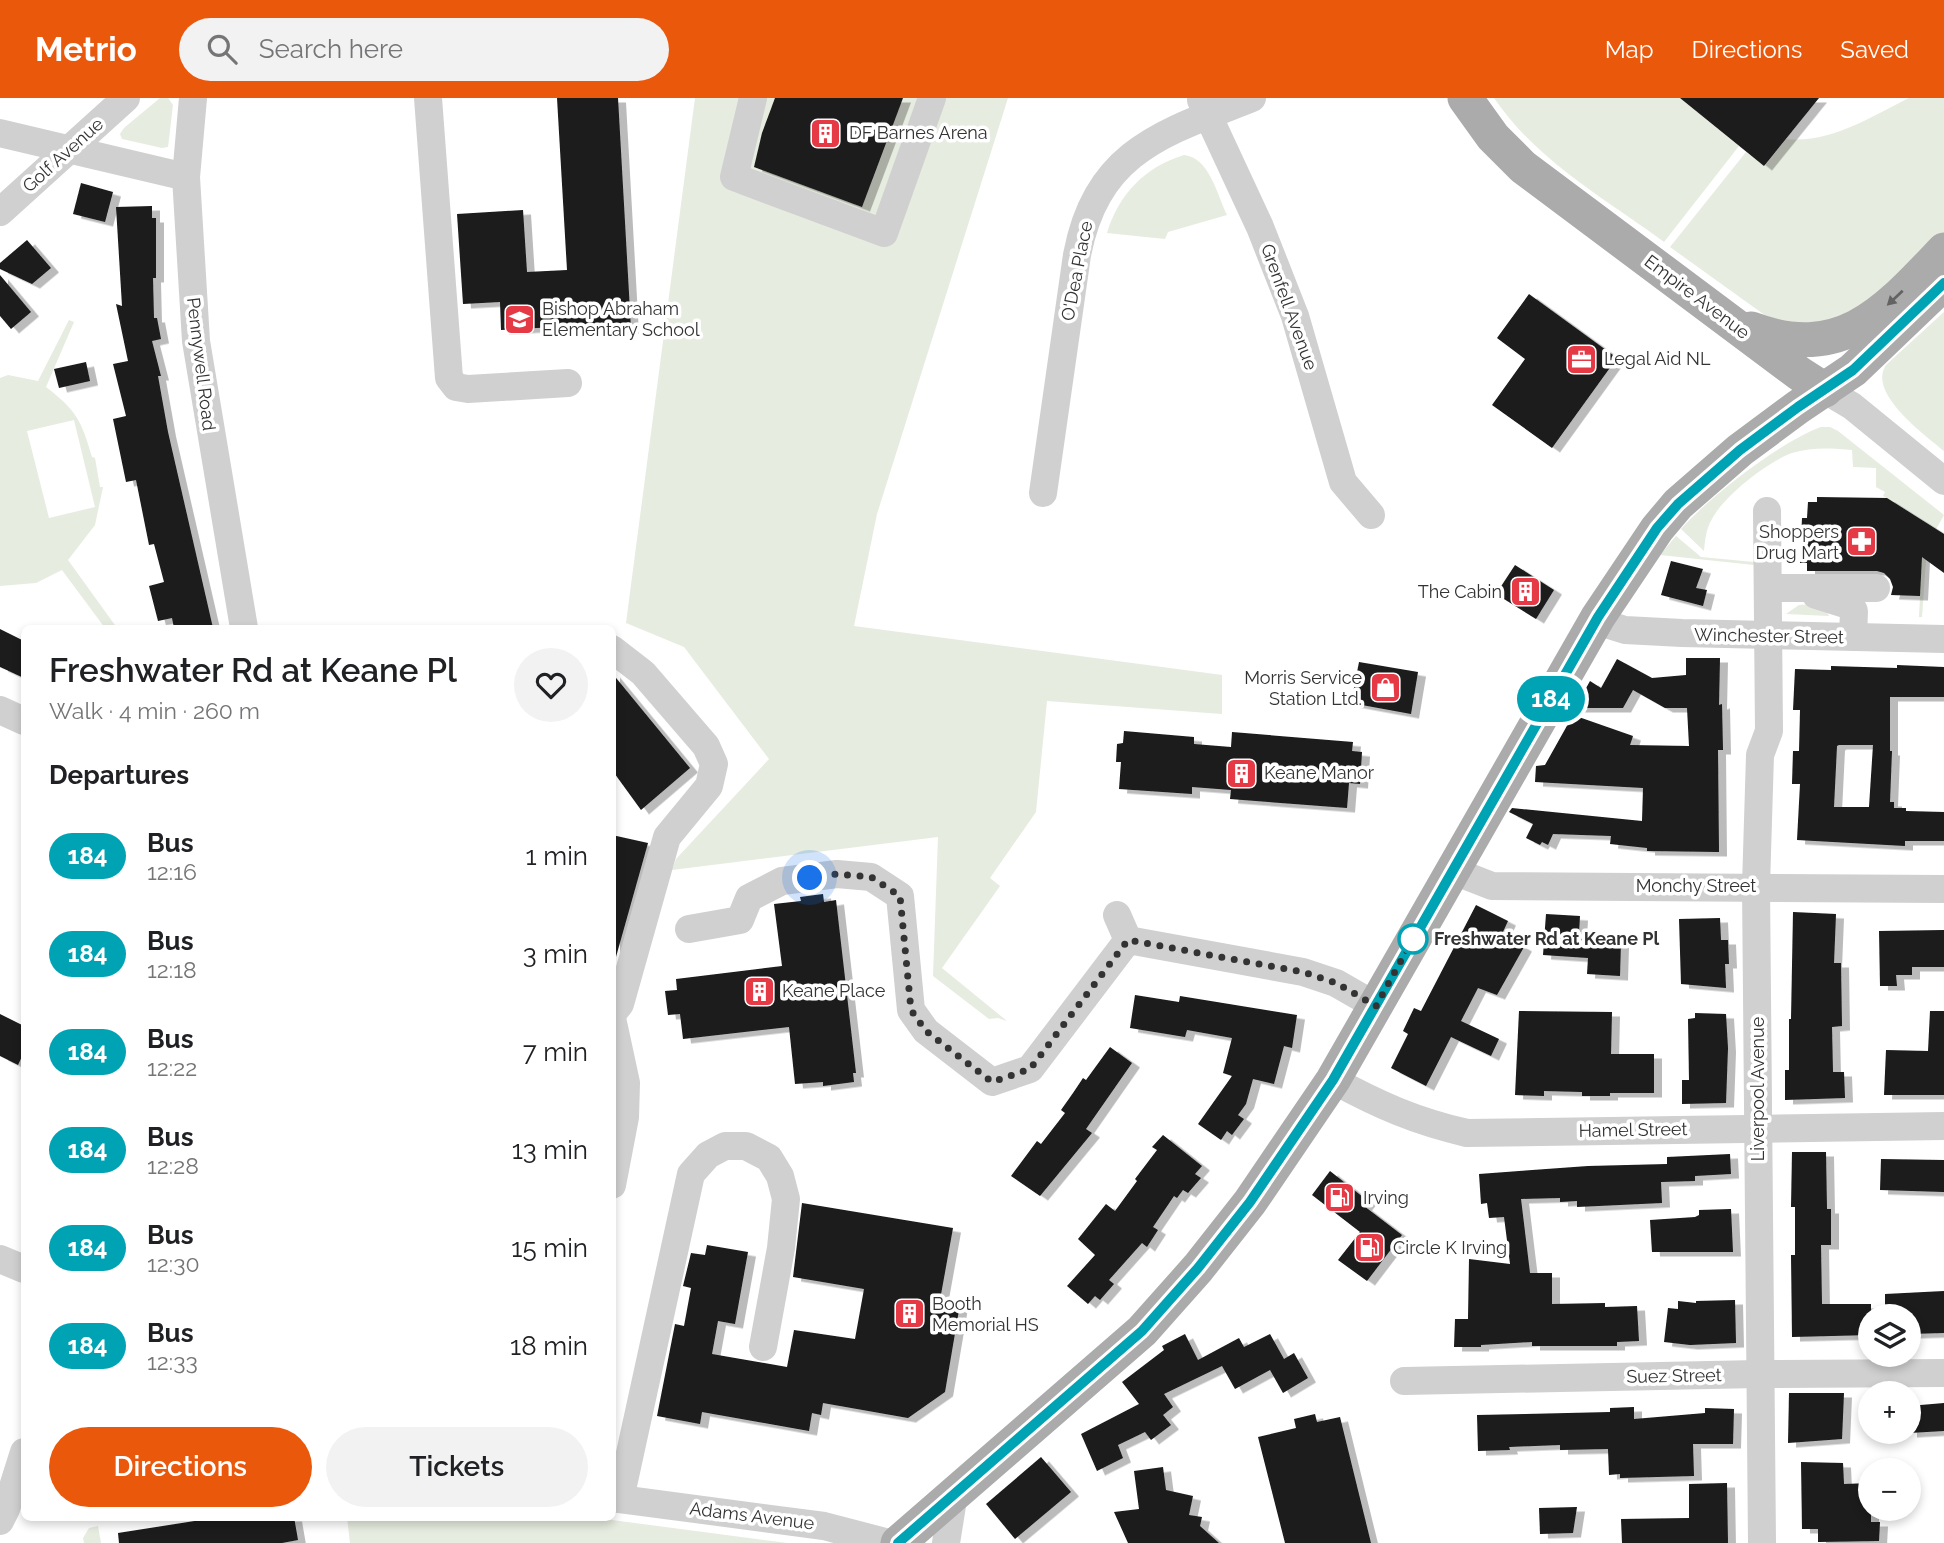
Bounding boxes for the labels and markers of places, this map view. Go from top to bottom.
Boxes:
building icon: DF Barnes Arena [809,116,843,150]
place label: DF Barnes Arena [849,122,988,143]
place label: Bishop Abraham Elementary School [542,298,700,340]
school or university icon: Bishop Abraham Elementary School [502,302,536,336]
office icon: Legal Aid NL [1564,342,1598,376]
place label: Legal Aid NL [1604,348,1711,369]
place label: Shoppers Drug Mart [1756,521,1839,563]
pharmacy icon: Shoppers Drug Mart [1845,525,1879,559]
building icon: The Cabin [1508,575,1542,609]
place label: The Cabin [1418,581,1502,602]
place label: Morris Service Station Ltd. [1244,667,1362,709]
shop icon: Morris Service Station Ltd. [1368,671,1402,705]
building icon: Keane Manor [1224,756,1258,790]
place label: Keane Manor [1264,762,1375,783]
marker: Freshwater Rd at Keane Pl [1398,924,1428,954]
place label: Freshwater Rd at Keane Pl [1434,928,1659,949]
building icon: Keane Place [742,974,776,1008]
place label: Keane Place [782,980,886,1001]
fuel station icon: Irving [1323,1181,1357,1215]
place label: Irving [1363,1187,1409,1208]
fuel station icon: Circle K Irving [1353,1231,1387,1265]
place label: Circle K Irving [1393,1237,1507,1258]
place label: Booth Memorial HS [932,1293,1039,1335]
building icon: Booth Memorial HS [892,1297,926,1331]

